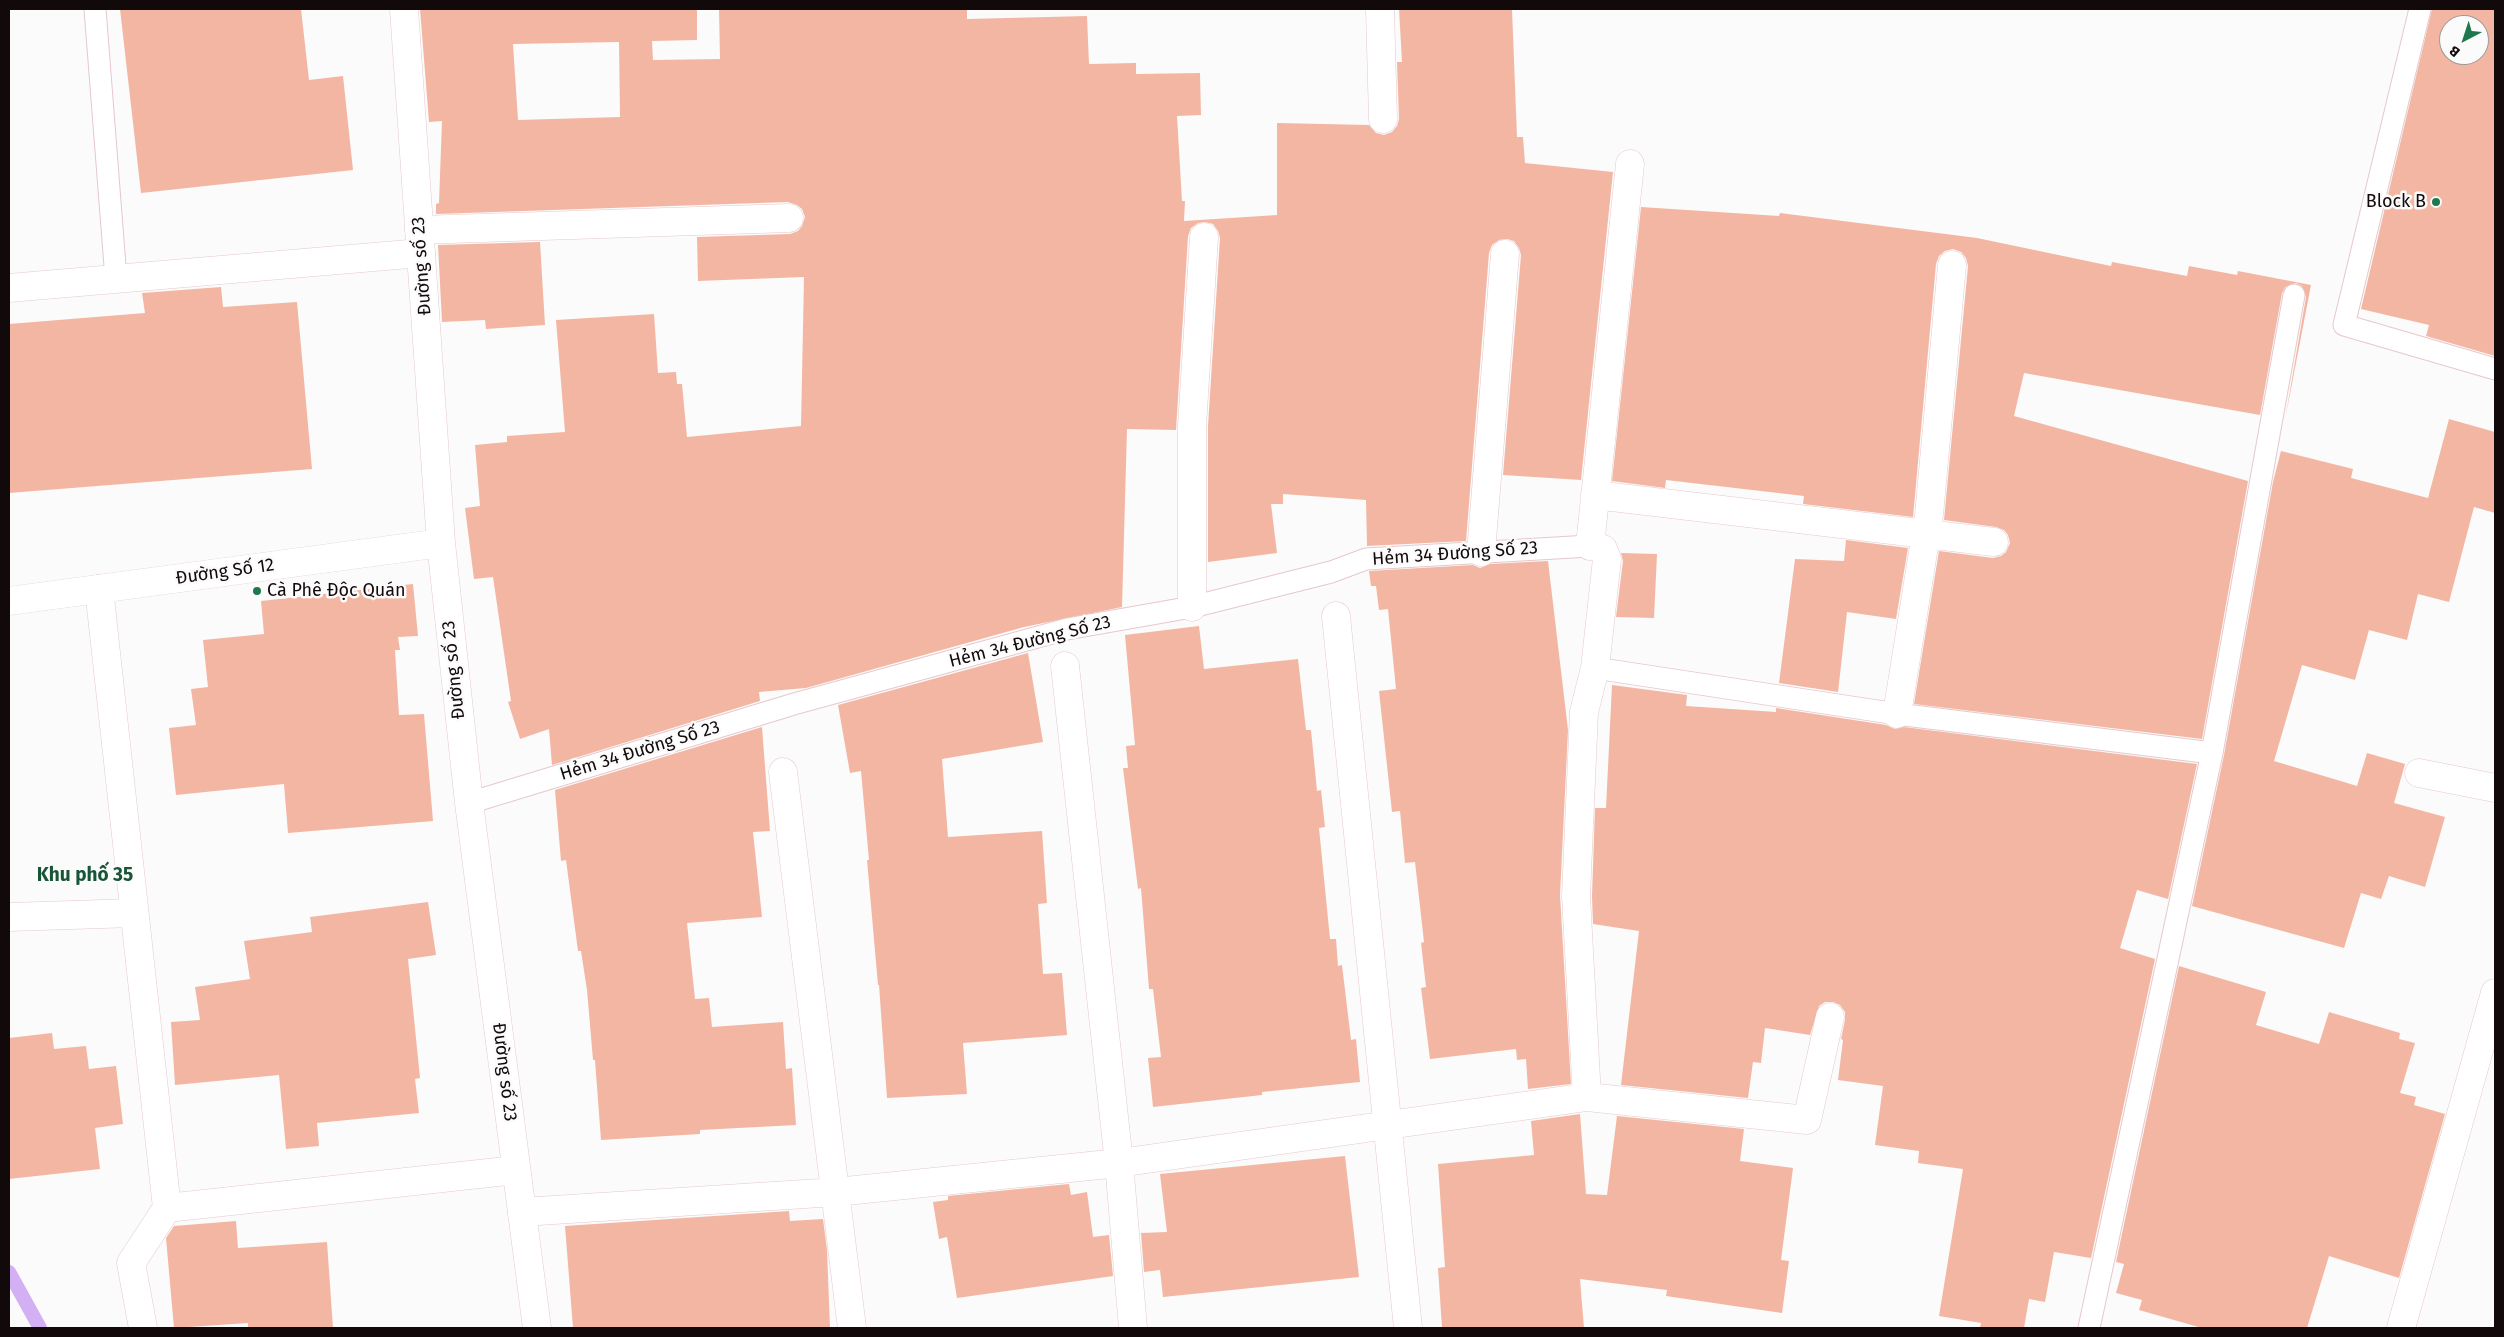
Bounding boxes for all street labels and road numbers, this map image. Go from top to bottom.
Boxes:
street label: Đường số 23 [408,216,436,316]
street label: Hẻm 34 Đường Số 23 [1371,537,1539,571]
street label: Đường Số 12 [174,554,276,590]
street label: Hẻm 34 Đường Số 23 [947,611,1113,673]
street label: Đường số 23 [438,620,470,720]
street label: Hẻm 34 Đường Số 23 [557,716,723,786]
street label: Đường số 23 [487,1021,521,1123]

